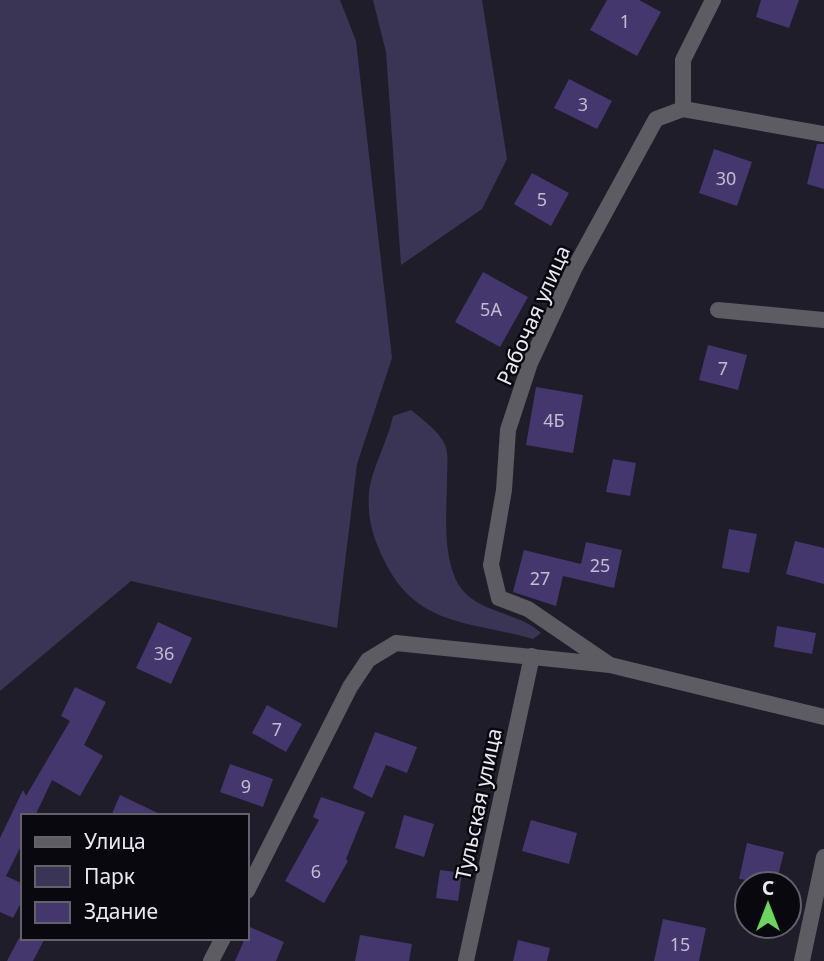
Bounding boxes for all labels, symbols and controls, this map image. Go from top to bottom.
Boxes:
house number: 1 [620,9,630,33]
house number: 3 [578,92,588,116]
house number: 30 [716,166,736,190]
house number: 5 [537,187,547,211]
street label: Рабочая улица [490,241,576,389]
house number: 5А [480,297,502,321]
house number: 7 [718,356,728,380]
house number: 4Б [543,408,565,432]
house number: 25 [590,553,610,577]
house number: 27 [530,566,550,590]
house number: 36 [154,641,174,665]
house number: 7 [272,717,282,741]
street label: Тульская улица [448,726,508,882]
house number: 9 [241,774,251,798]
legend [21,814,248,940]
text: Улица [84,827,146,855]
house number: 6 [311,859,321,883]
text: Парк [84,862,135,890]
north arrow [733,870,803,940]
text: С [762,875,774,901]
text: Здание [84,897,158,925]
house number: 15 [670,932,690,956]

